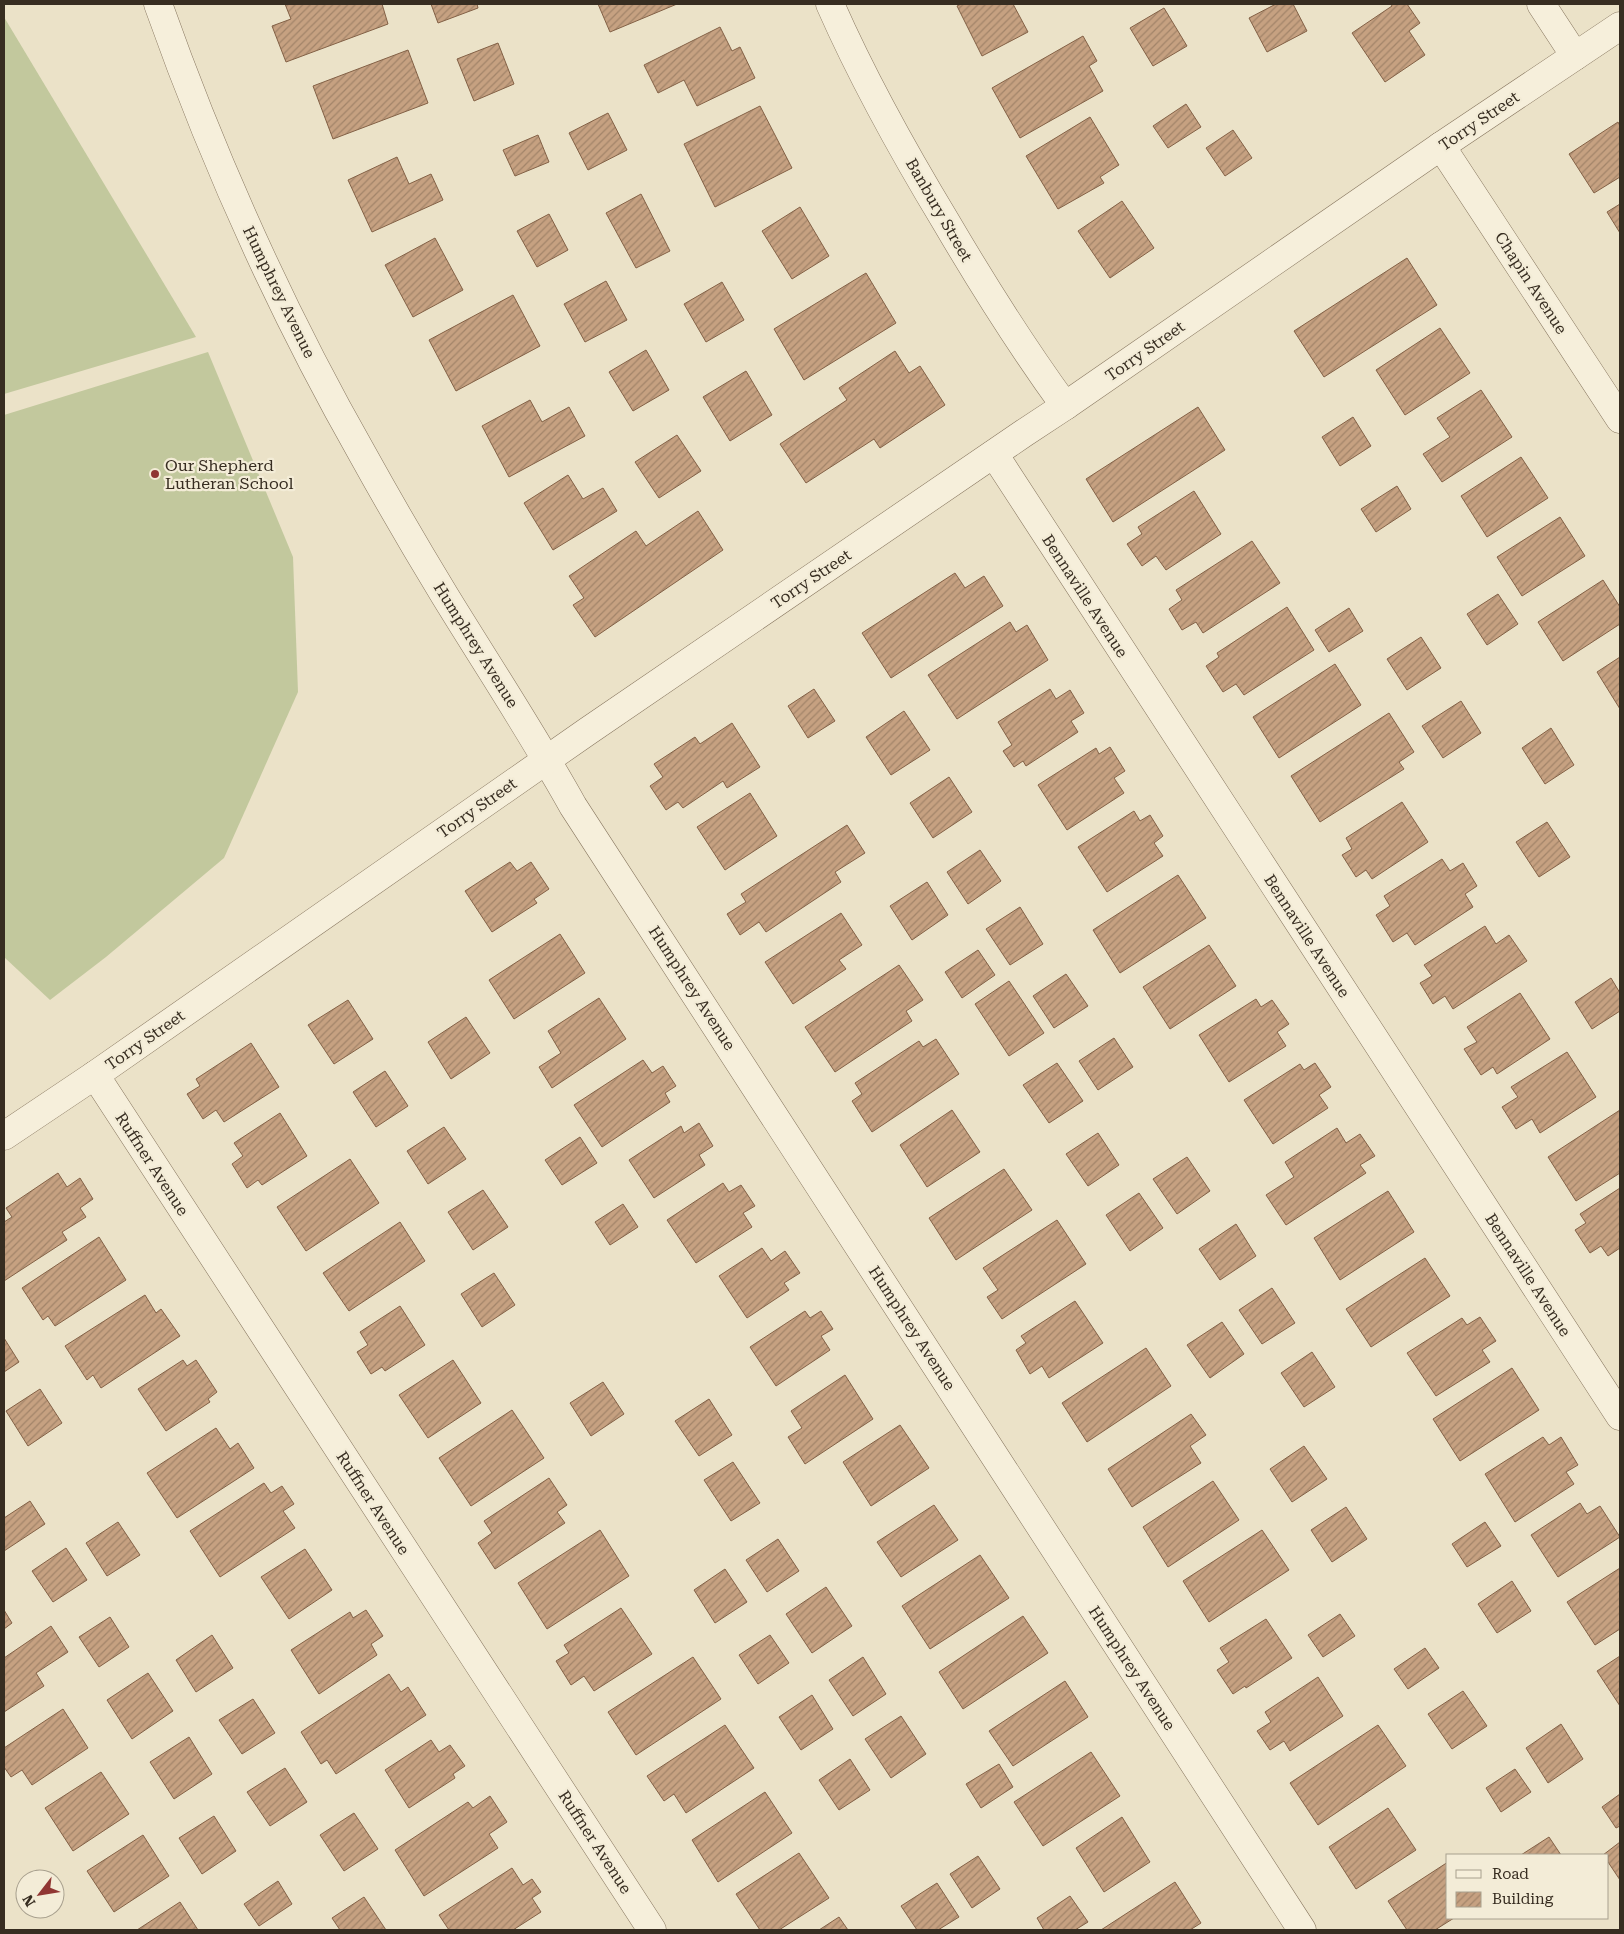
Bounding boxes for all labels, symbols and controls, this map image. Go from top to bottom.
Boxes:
street label: Torry Street [1435,87,1523,155]
street label: Banbury Street [902,155,976,265]
street label: Humphrey Avenue [239,223,319,361]
street label: Chapin Avenue [1491,228,1571,338]
street label: Torry Street [1102,317,1188,385]
place label: Our Shepherd Lutheran School [165,456,294,493]
marker: Our Shepherd Lutheran School [149,468,161,480]
street label: Bennaville Avenue [1038,531,1132,661]
street label: Torry Street [767,545,855,613]
street label: Humphrey Avenue [430,579,522,711]
street label: Torry Street [434,774,520,842]
street label: Bennaville Avenue [1260,871,1354,1001]
street label: Humphrey Avenue [645,922,739,1054]
street label: Torry Street [102,1006,188,1074]
street label: Ruffner Avenue [112,1109,193,1219]
street label: Bennaville Avenue [1481,1210,1575,1340]
street label: Humphrey Avenue [865,1262,959,1394]
street label: Ruffner Avenue [333,1448,414,1558]
street label: Humphrey Avenue [1085,1602,1179,1734]
street label: Ruffner Avenue [555,1787,636,1897]
legend [1446,1854,1609,1919]
text: Road [1492,1865,1529,1883]
north arrow [15,1869,65,1919]
text: Building [1492,1890,1554,1908]
text: N [19,1892,38,1909]

